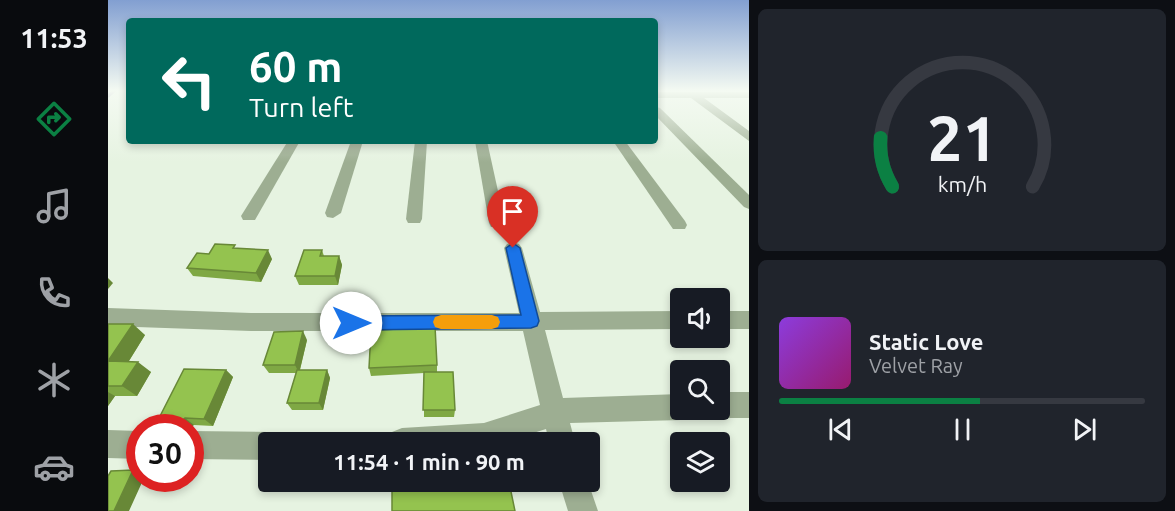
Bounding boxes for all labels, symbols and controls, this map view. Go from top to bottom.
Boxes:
text: 11:53 [20,23,88,53]
icon: left [150,42,228,120]
text: 60 m [249,43,343,90]
text: Turn left [249,92,353,122]
icon: directions [33,98,75,140]
text: 21 [927,103,997,173]
text: km/h [937,172,987,196]
icon: music [33,185,75,227]
pin [487,186,538,248]
icon: arrive [496,195,529,228]
icon: phone [33,272,75,314]
map controls [670,288,730,492]
button: sound [670,288,730,348]
position arrow [319,291,383,355]
text: Static Love [869,329,984,354]
text: Velvet Ray [869,354,963,377]
icon: climate [33,359,75,401]
button: search [670,360,730,420]
icon: previous [824,413,857,446]
icon: pause [946,413,979,446]
icon: next [1068,413,1101,446]
speed limit sign: 30 [126,414,204,492]
button: layers [670,432,730,492]
icon: car [33,446,75,488]
text: 11:54 · 1 min · 90 m [333,449,525,474]

